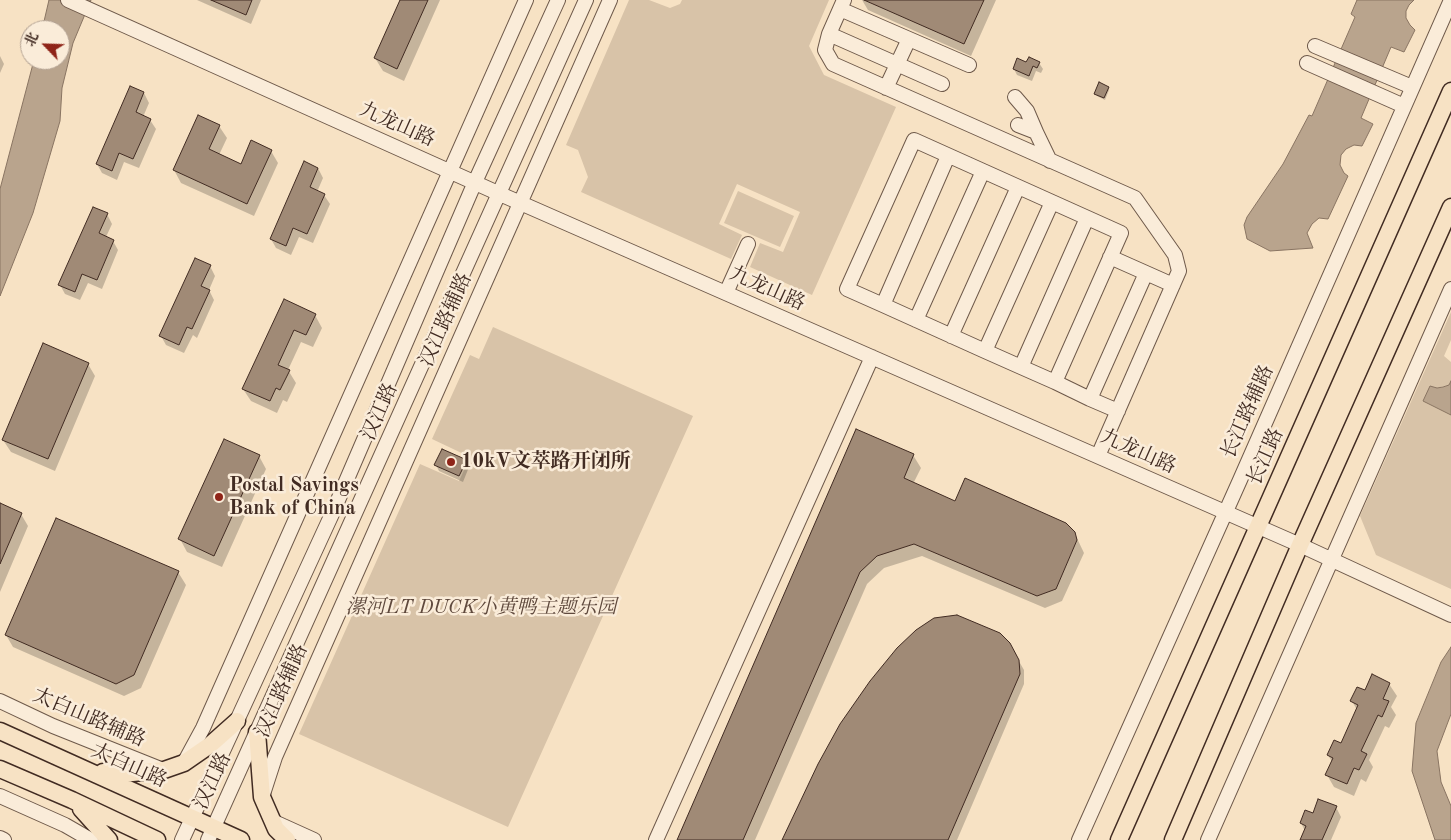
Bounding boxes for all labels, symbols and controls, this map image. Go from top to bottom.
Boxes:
north arrow [20,20,70,70]
text: 北 [23,30,41,49]
street label: 九龙山路 [356,98,438,152]
street label: 九龙山路 [726,262,808,316]
street label: 汉江路辅路 [415,269,477,371]
street label: 长江路辅路 [1217,361,1279,463]
street label: 汉江路 [357,380,403,444]
street label: 九龙山路 [1097,425,1179,479]
street label: 长江路 [1243,425,1289,489]
place label: 10kV文萃路开闭所 [461,450,631,474]
marker: 10kV文萃路开闭所 [445,456,457,468]
place label: Postal Savings Bank of China [229,474,359,521]
marker: Postal Savings Bank of China [213,491,225,503]
park label: 漯河LT DUCK小黄鸭主题乐园 [346,596,616,620]
street label: 汉江路辅路 [251,640,313,742]
street label: 太白山路辅路 [29,684,149,752]
street label: 太白山路 [88,739,170,793]
street label: 汉江路 [189,749,237,813]

